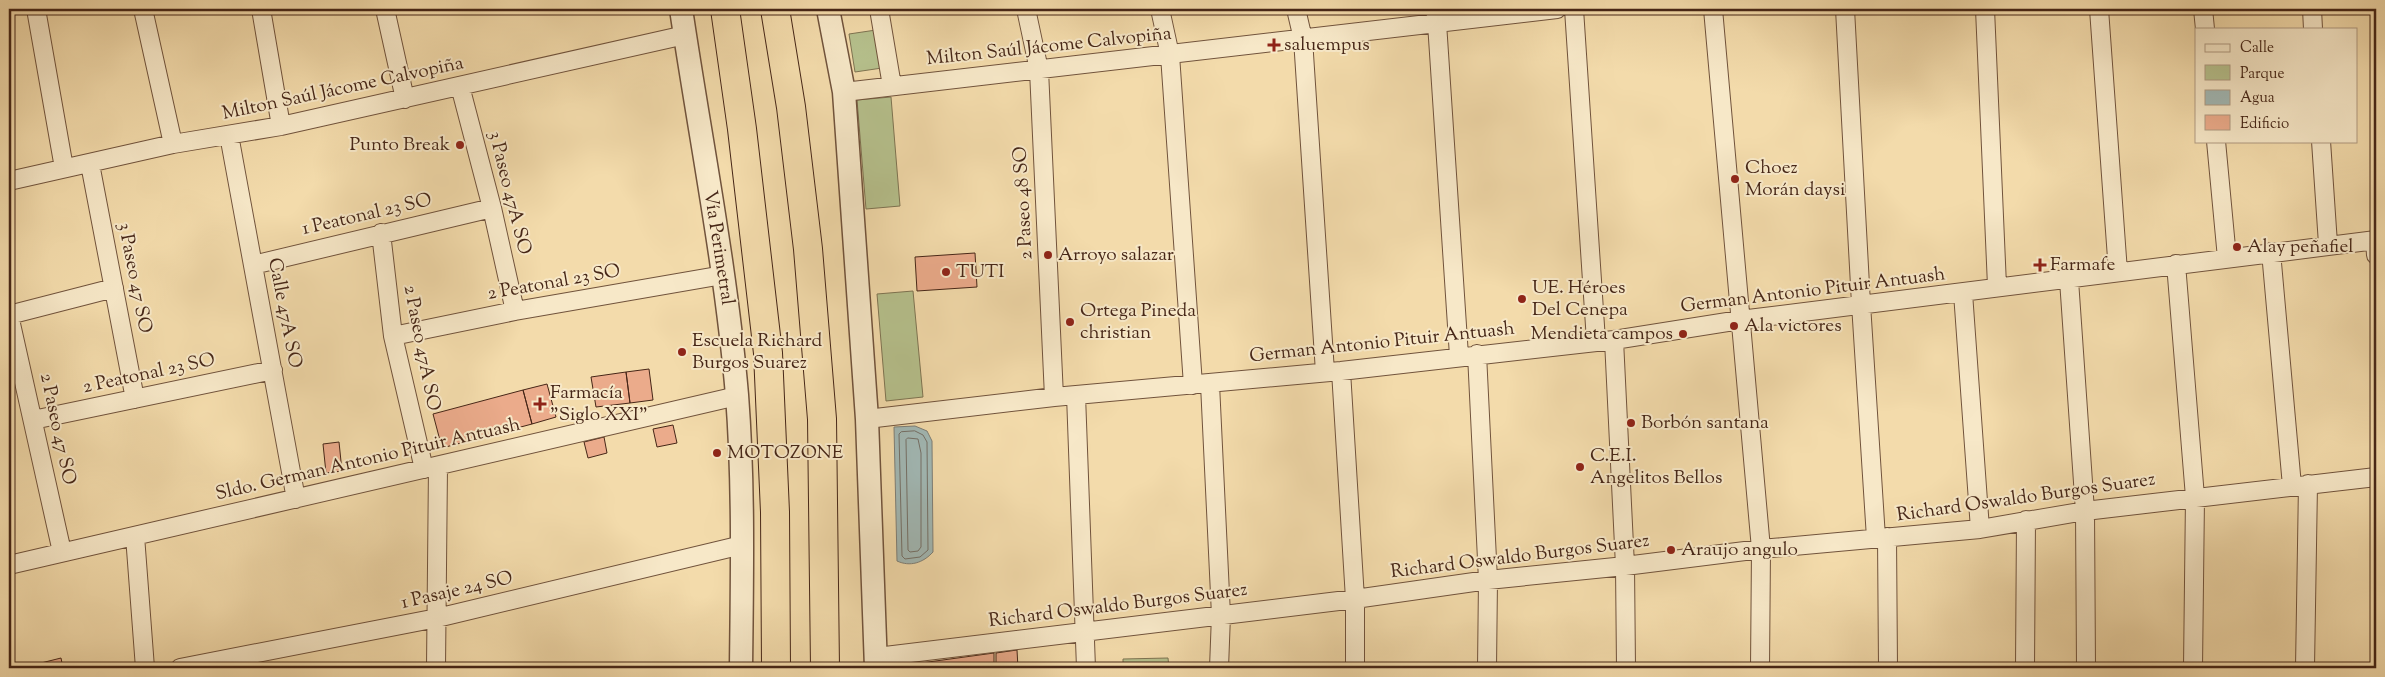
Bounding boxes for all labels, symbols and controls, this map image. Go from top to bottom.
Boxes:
street label: Milton Saúl Jácome Calvopiña [925,21,1173,73]
legend [2195,28,2358,142]
place label: saluempus [1284,32,1370,59]
text: Calle [2240,38,2274,59]
marker: saluempus [1268,39,1280,51]
street label: Milton Saúl Jácome Calvopiña [220,50,466,128]
text: Parque [2240,64,2284,85]
text: Agua [2240,88,2275,109]
text: Edificio [2240,114,2289,135]
street label: 3 Paseo 47A SO [481,128,537,258]
place label: Punto Break [350,132,451,159]
marker: Punto Break [454,139,466,151]
street label: 2 Paseo 48 SO [1008,146,1040,260]
place label: Choez Morán daysi [1745,155,1845,204]
marker: Choez Morán daysi [1729,173,1741,185]
street label: 1 Peatonal 23 SO [300,187,434,243]
street label: Vía Perimetral [696,189,740,307]
street label: 3 Paseo 47 SO [110,220,158,336]
place label: Alay peñafiel [2247,234,2353,261]
marker: Alay peñafiel [2231,241,2243,253]
place label: Arroyo salazar [1058,242,1174,269]
marker: Arroyo salazar [1042,249,1054,261]
place label: Farmafe [2050,252,2116,279]
street label: Calle 47A SO [260,255,308,371]
street label: 2 Peatonal 23 SO [485,258,623,308]
place label: TUTI [956,259,1004,286]
marker: Farmafe [2034,259,2046,271]
street label: German Antonio Pituir Antuash [1679,261,1947,321]
marker: TUTI [940,266,952,278]
place label: UE. Héroes Del Cenepa [1532,275,1628,324]
street label: 2 Paseo 47A SO [396,283,446,413]
marker: UE. Héroes Del Cenepa [1516,293,1528,305]
place label: Ortega Pineda christian [1080,298,1196,347]
place label: Ala victores [1744,313,1842,340]
marker: Ortega Pineda christian [1064,316,1076,328]
street label: German Antonio Pituir Antuash [1248,316,1516,370]
marker: Ala victores [1728,320,1740,332]
place label: Mendieta campos [1531,321,1673,348]
place label: Escuela Richard Burgos Suarez [692,328,823,377]
marker: Mendieta campos [1677,328,1689,340]
marker: Escuela Richard Burgos Suarez [676,346,688,358]
street label: 2 Peatonal 23 SO [80,347,218,401]
street label: 2 Paseo 47 SO [32,371,82,487]
place label: Farmacía "Siglo XXI" [550,380,648,429]
marker: Farmacía "Siglo XXI" [534,398,546,410]
place label: Borbón santana [1641,410,1769,437]
street label: Sldo. German Antonio Pituir Antuash [213,412,523,508]
marker: Borbón santana [1625,417,1637,429]
place label: MOTOZONE [727,440,844,467]
place label: C.E.I. Angelitos Bellos [1590,443,1722,492]
marker: MOTOZONE [711,447,723,459]
marker: C.E.I. Angelitos Bellos [1574,461,1586,473]
street label: Richard Oswaldo Burgos Suarez [1895,466,2157,530]
street label: Richard Oswaldo Burgos Suarez [1389,528,1651,586]
place label: Araujo angulo [1681,537,1798,564]
marker: Araujo angulo [1665,544,1677,556]
street label: 1 Pasaje 24 SO [398,565,516,617]
street label: Richard Oswaldo Burgos Suarez [987,577,1249,635]

